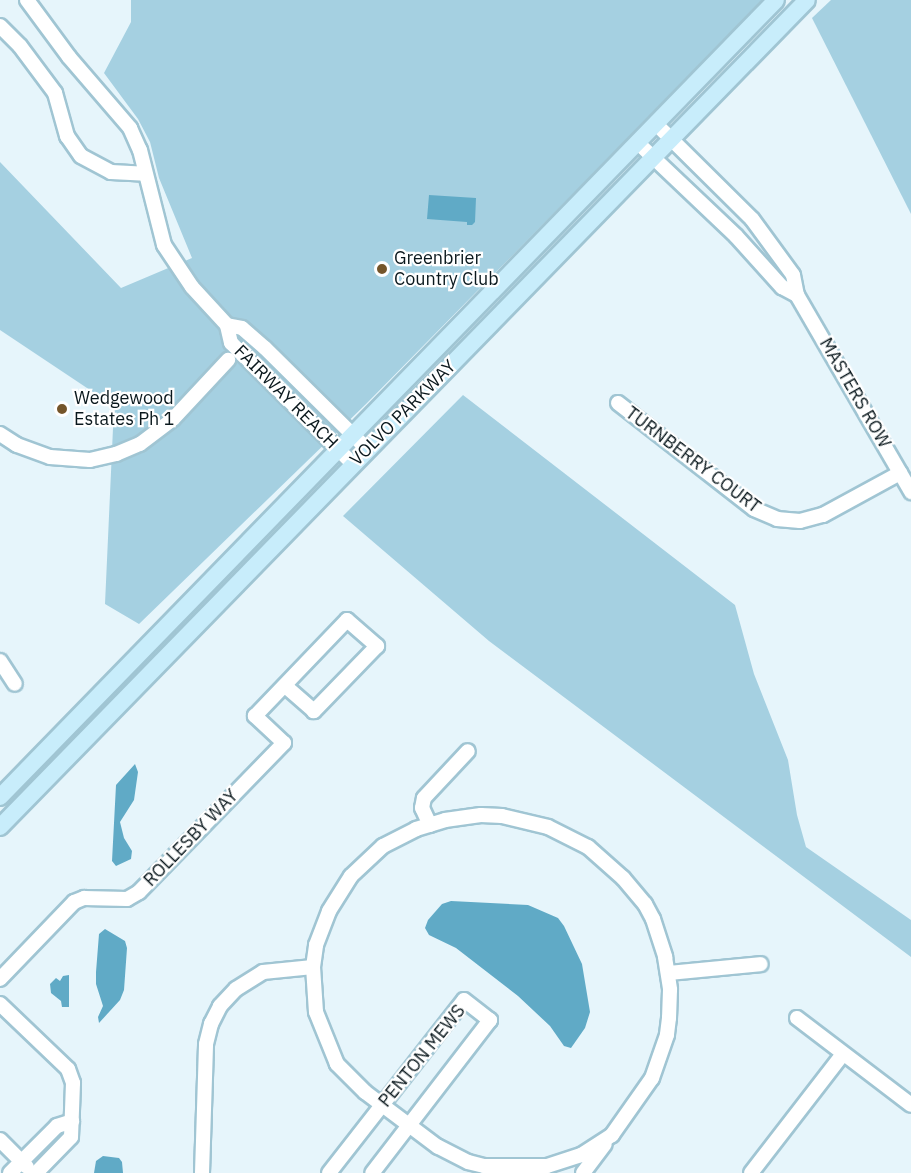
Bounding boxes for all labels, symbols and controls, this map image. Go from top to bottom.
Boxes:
place label: Greenbrier Country Club [394,248,499,290]
marker: Greenbrier Country Club [375,262,389,276]
street label: MASTERS ROW [815,334,895,452]
street label: FAIRWAY REACH [230,341,342,453]
street label: VOLVO PARKWAY [346,356,460,470]
place label: Wedgewood Estates Ph 1 [74,388,174,430]
marker: Wedgewood Estates Ph 1 [55,402,69,416]
street label: TURNBERRY COURT [621,402,765,518]
street label: ROLLESBY WAY [139,785,243,891]
street label: PENTON MEWS [374,1000,470,1112]

